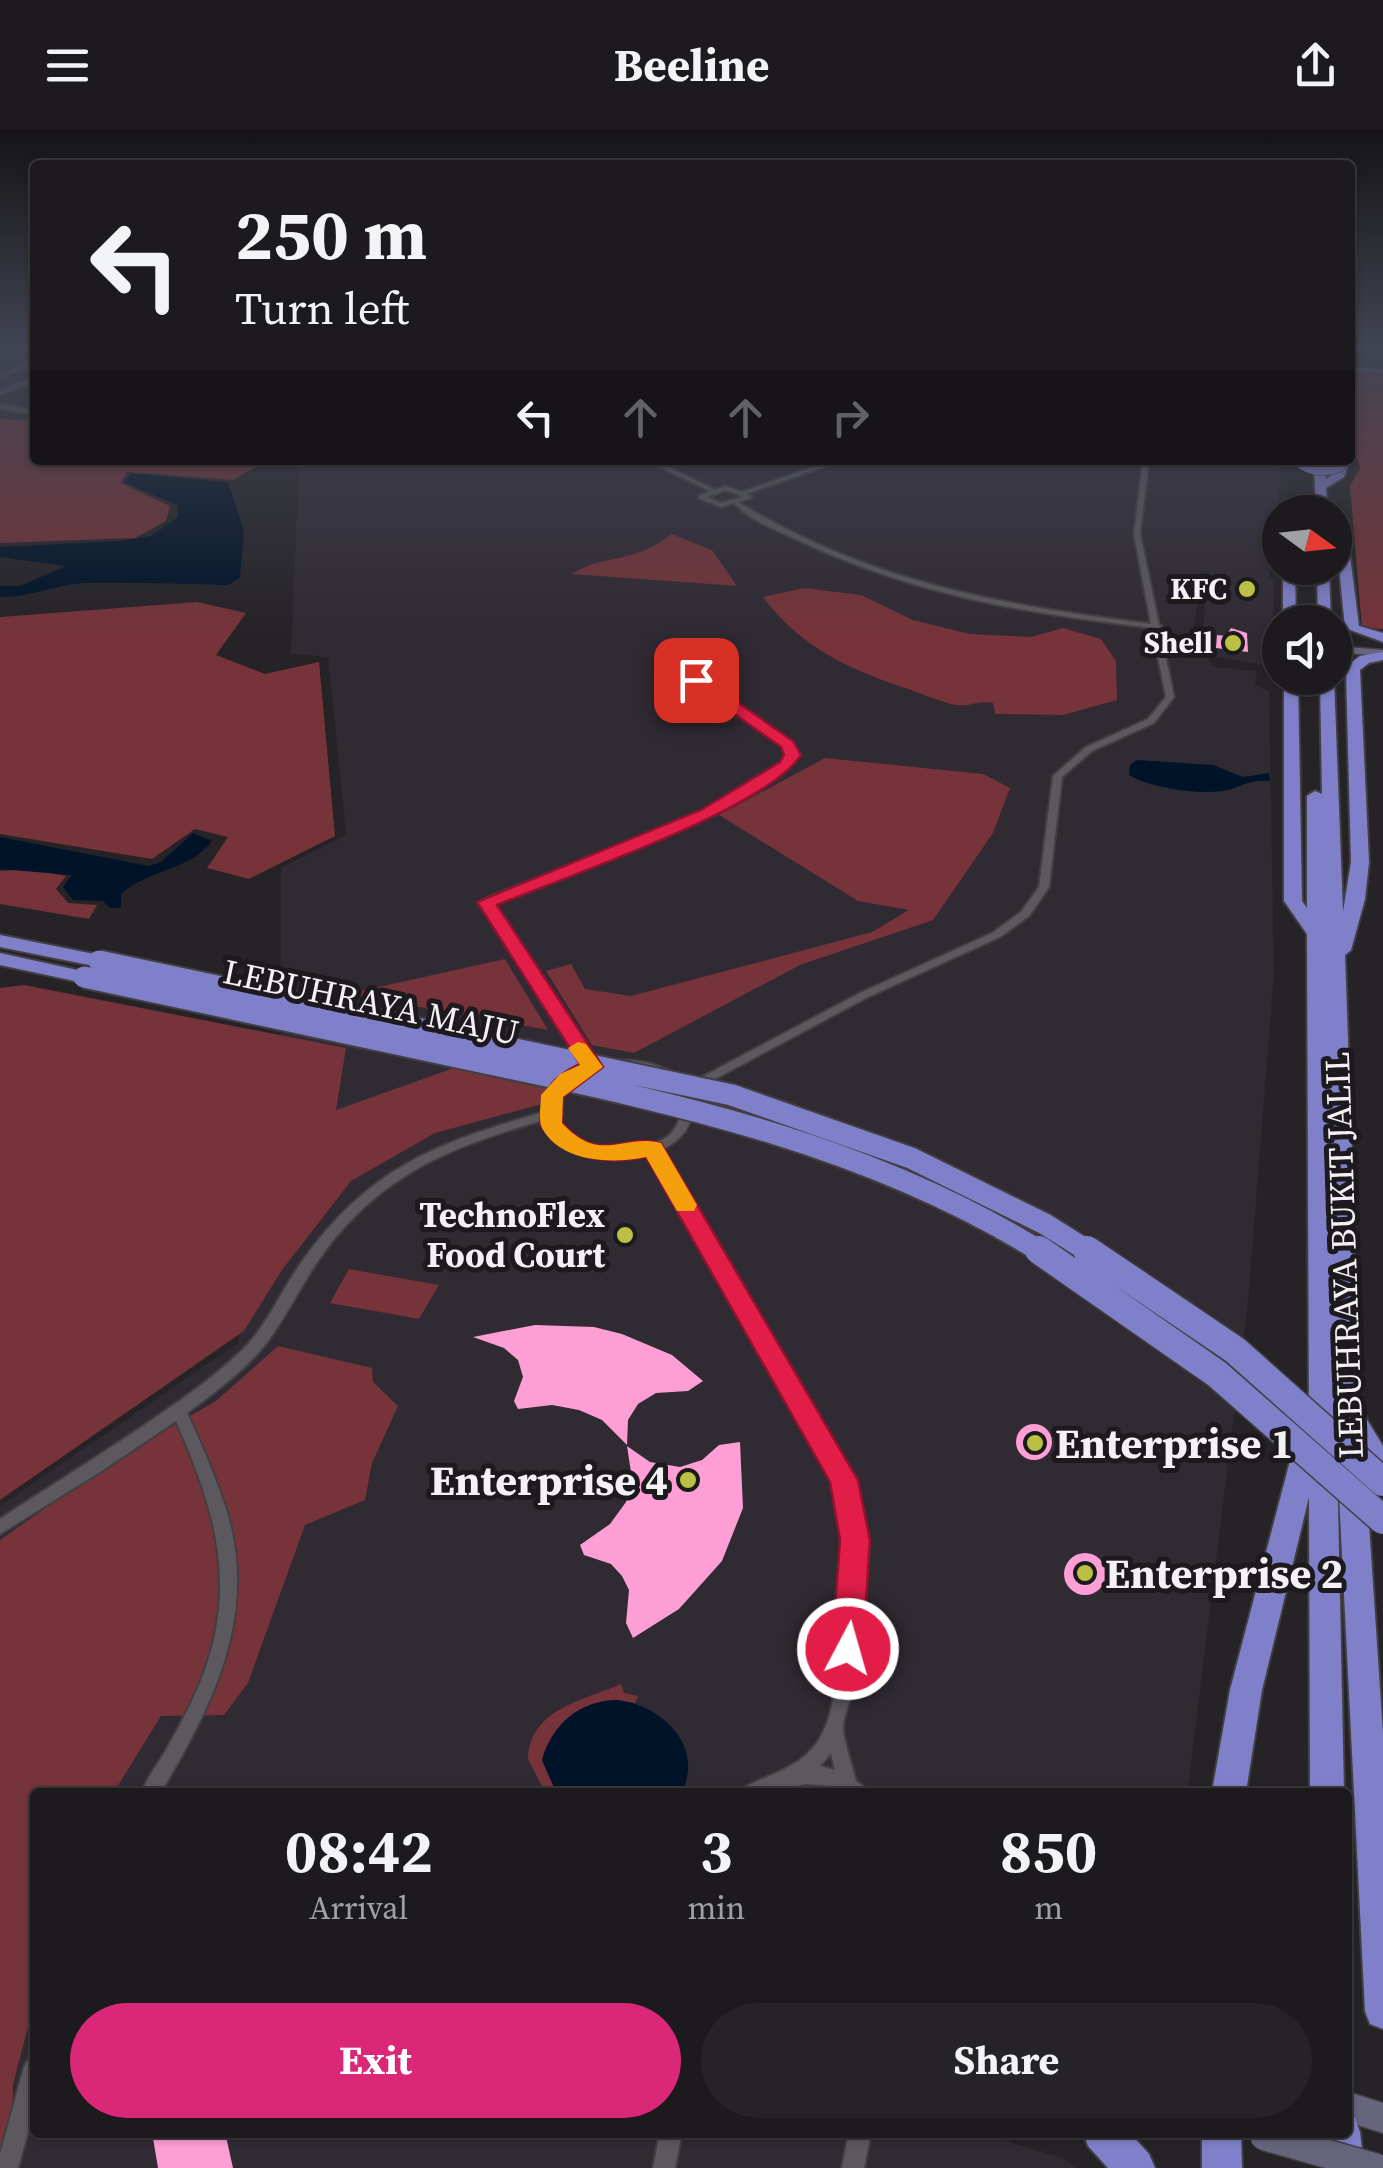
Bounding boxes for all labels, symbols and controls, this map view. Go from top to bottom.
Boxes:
text: Beeline [614,34,769,96]
icon: menu [40,38,95,93]
icon: share [1288,38,1343,93]
text: 250 m [235,186,427,282]
icon: left [70,200,200,330]
text: Turn left [235,277,409,339]
icon: left [508,390,563,445]
icon: ahead [613,390,668,445]
icon: ahead [718,390,773,445]
icon: right [823,390,878,445]
north arrow [1262,495,1352,585]
map controls [1262,495,1352,695]
place label: KFC [1170,568,1227,609]
marker: KFC [1236,578,1258,600]
button: sound [1262,605,1352,695]
place label: Shell [1144,622,1213,663]
marker: Shell [1222,632,1244,654]
pin [654,638,739,723]
icon: arrive [669,653,724,708]
street label: LEBUHRAYA MAJU [219,947,523,1057]
street label: LEBUHRAYA BUKIT JALIL [1313,1051,1375,1459]
place label: TechnoFlex Food Court [419,1191,605,1279]
marker: TechnoFlex Food Court [614,1224,636,1246]
place label: Enterprise 1 [1055,1414,1293,1472]
marker: Enterprise 1 [1024,1432,1046,1454]
place label: Enterprise 4 [430,1451,668,1509]
marker: Enterprise 4 [677,1469,699,1491]
place label: Enterprise 2 [1105,1544,1343,1602]
marker: Enterprise 2 [1074,1562,1096,1584]
position arrow [796,1597,900,1701]
text: 08:42 [285,1810,433,1892]
text: 3 [700,1810,733,1892]
text: 850 [1000,1810,1097,1892]
text: Arrival [309,1886,408,1930]
text: min [687,1886,745,1930]
text: m [1034,1886,1063,1930]
button: Exit [70,2003,681,2118]
button: Share [701,2003,1312,2118]

